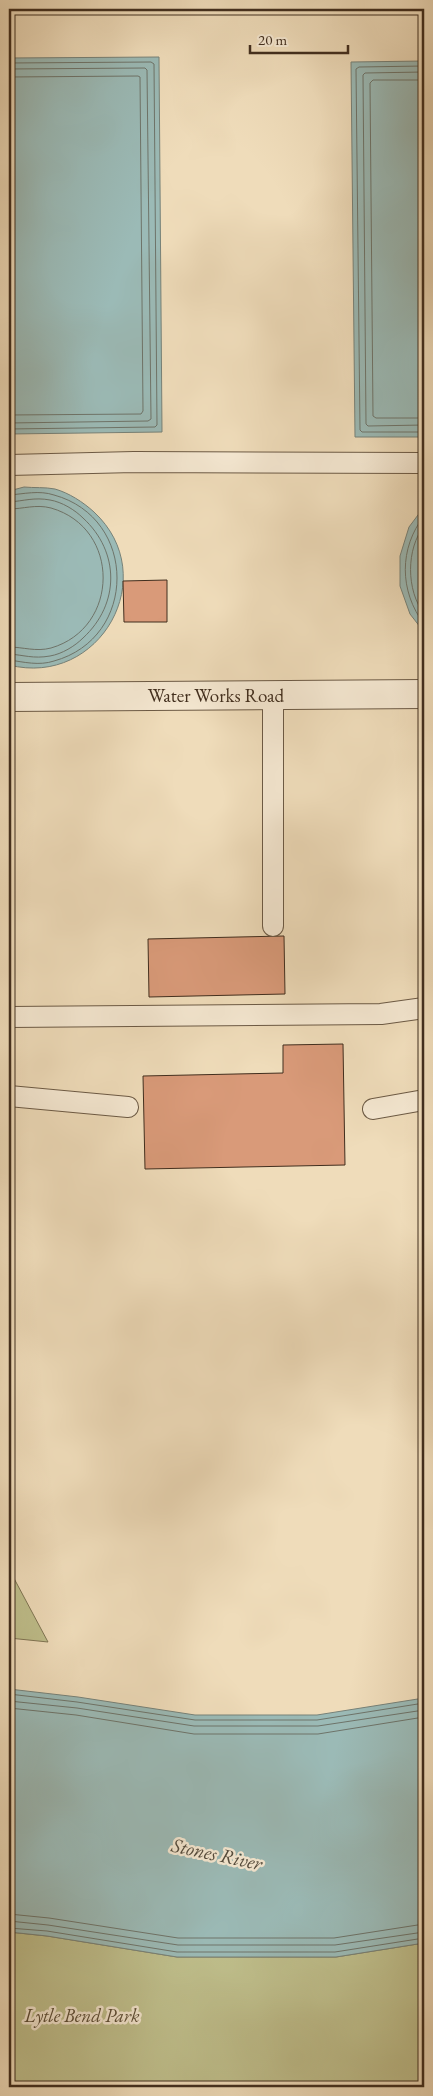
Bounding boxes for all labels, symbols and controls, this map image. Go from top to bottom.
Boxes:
scale bar [250,22,348,54]
text: 20 m [258,30,287,49]
street label: Water Works Road [148,683,285,708]
water label: Stones River [168,1832,266,1877]
park label: Lytle Bend Park [23,2003,140,2028]

